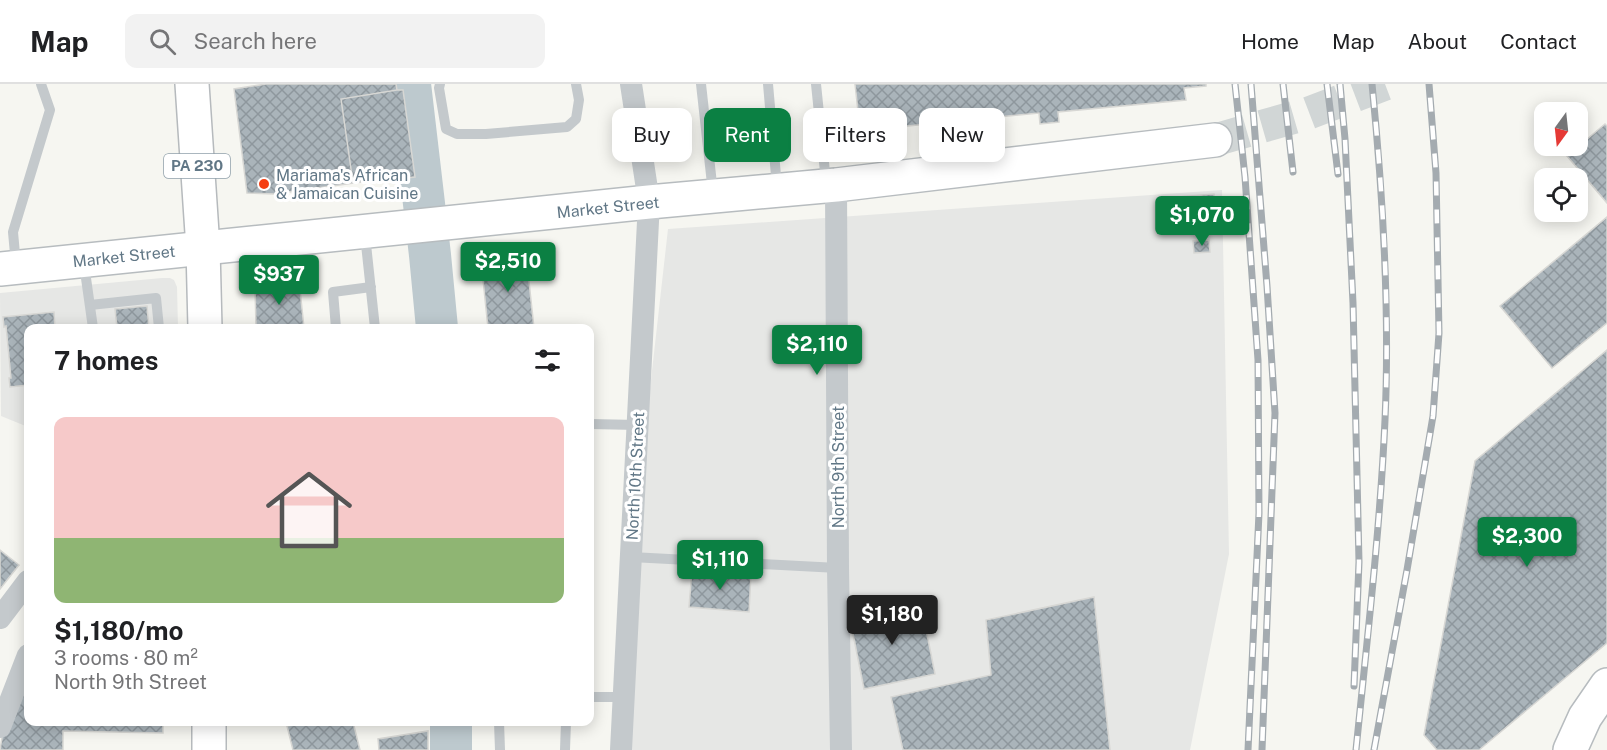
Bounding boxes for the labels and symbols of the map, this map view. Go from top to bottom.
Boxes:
north arrow [1534,102,1588,156]
road number: PA 230 [164,154,230,178]
place label: Mariama's African & Jamaican Cuisine [276,166,418,203]
marker: Mariama's African & Jamaican Cuisine [257,177,271,191]
street label: Market Street [556,193,660,222]
pin: $1,070 [1153,196,1251,247]
street label: Market Street [72,242,176,271]
pin: $2,510 [459,242,557,293]
pin: $937 [243,255,315,306]
pin: $2,110 [768,325,866,376]
street label: North 9th Street [829,406,848,528]
street label: North 10th Street [623,411,648,541]
pin: $2,300 [1478,517,1576,568]
pin: $1,110 [671,540,769,591]
pin: $1,180 [843,595,941,646]

